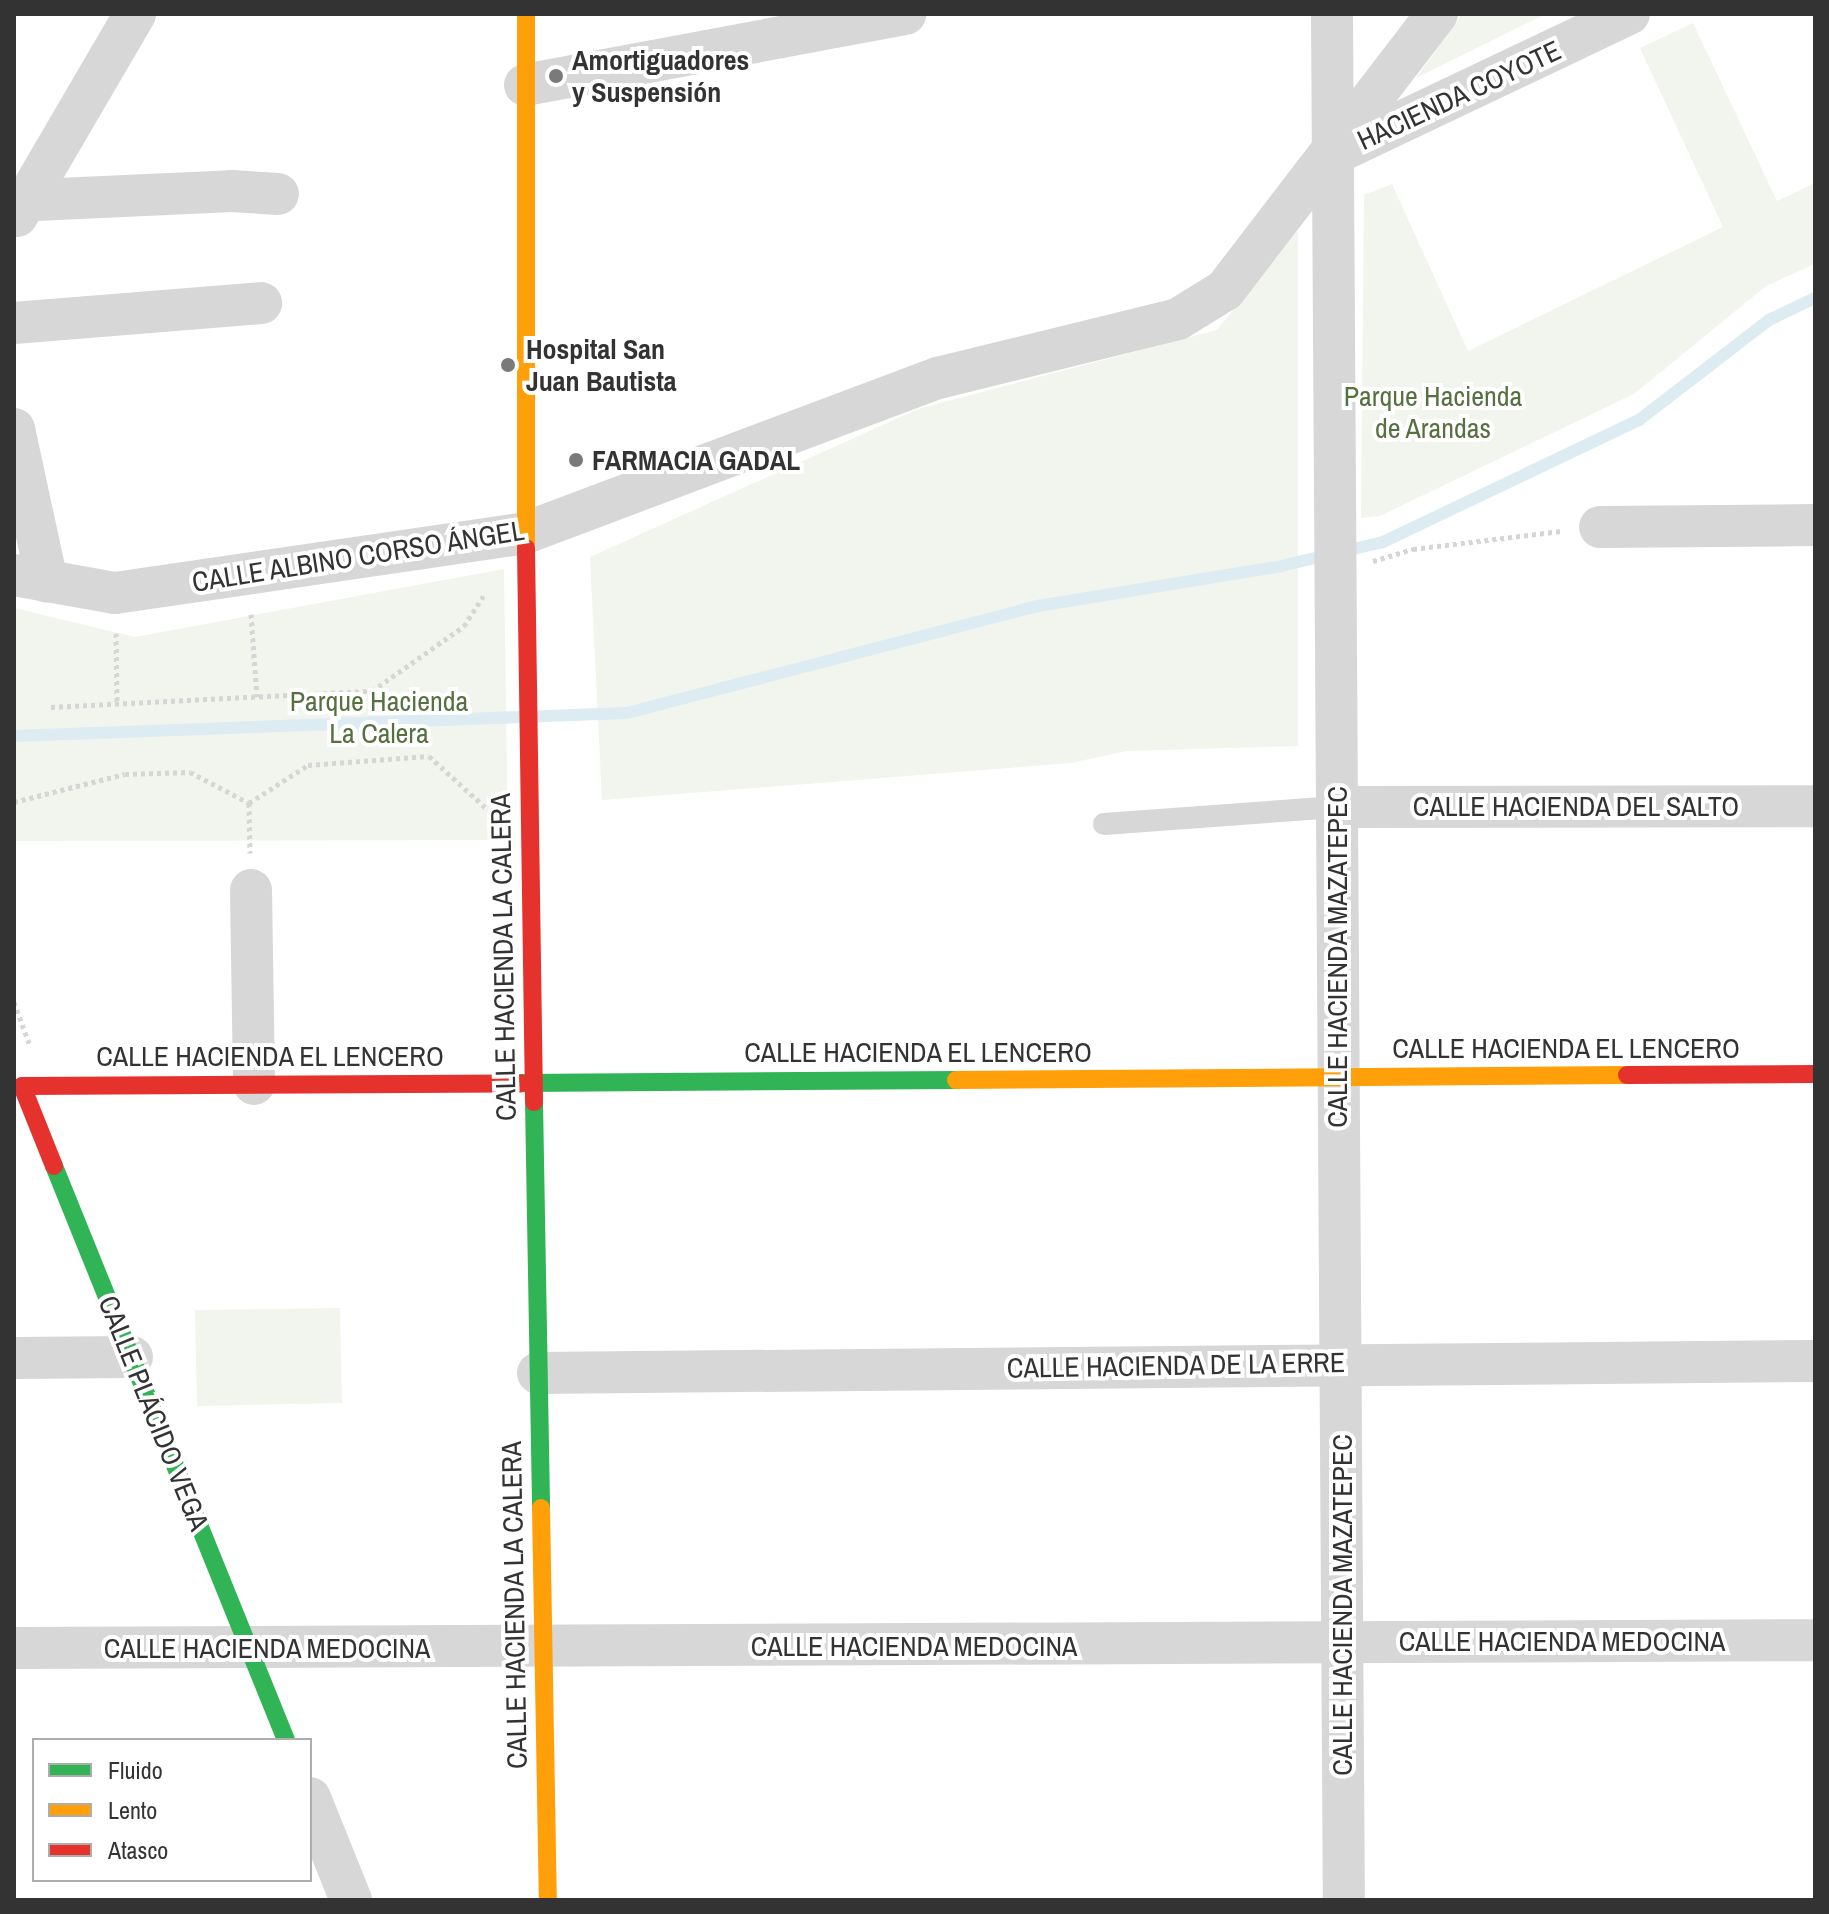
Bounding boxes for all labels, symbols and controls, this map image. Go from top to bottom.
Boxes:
street label: HACIENDA COYOTE [1351,33,1567,157]
place label: Amortiguadores y Suspensión [572,43,749,109]
marker: Amortiguadores y Suspensión [547,67,565,85]
place label: Hospital San Juan Bautista [526,332,677,398]
marker: Hospital San Juan Bautista [497,354,519,376]
park label: Parque Hacienda de Arandas [1344,379,1522,445]
place label: FARMACIA GADAL [592,443,801,477]
marker: FARMACIA GADAL [567,451,585,469]
street label: CALLE ALBINO CORSO ÁNGEL [188,513,528,599]
park label: Parque Hacienda La Calera [290,684,468,750]
street label: CALLE HACIENDA MAZATEPEC [1320,786,1354,1128]
street label: CALLE HACIENDA DEL SALTO [1412,789,1740,823]
street label: CALLE HACIENDA LA CALERA [483,791,523,1123]
street label: CALLE HACIENDA EL LENCERO [1391,1031,1741,1065]
street label: CALLE HACIENDA EL LENCERO [743,1035,1093,1069]
street label: CALLE HACIENDA EL LENCERO [95,1039,445,1073]
street label: CALLE PLÁCIDO VEGA [92,1291,216,1535]
street label: CALLE HACIENDA DE LA ERRE [1005,1345,1347,1385]
street label: CALLE HACIENDA MAZATEPEC [1325,1434,1359,1776]
street label: CALLE HACIENDA LA CALERA [494,1439,534,1771]
street label: CALLE HACIENDA MEDOCINA [1398,1624,1726,1658]
street label: CALLE HACIENDA MEDOCINA [750,1629,1078,1663]
street label: CALLE HACIENDA MEDOCINA [103,1631,431,1665]
legend [32,1738,312,1882]
text: Fluido [108,1754,163,1786]
text: Lento [108,1794,157,1826]
text: Atasco [108,1834,168,1866]

